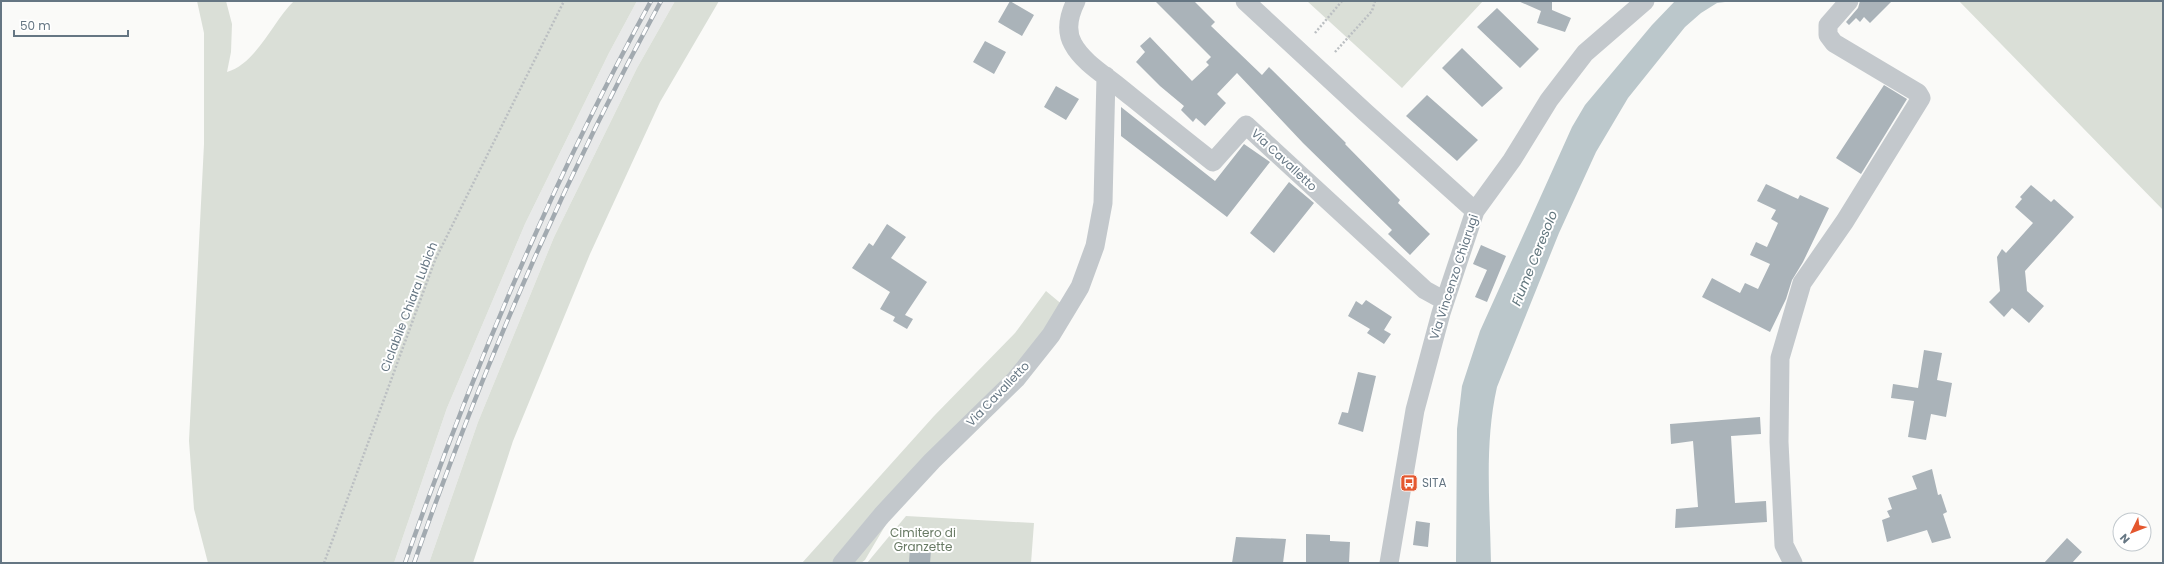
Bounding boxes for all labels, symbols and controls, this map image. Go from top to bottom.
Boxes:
scale bar [14,12,128,38]
text: 50 m [20,17,51,34]
street label: Via Cavalletto [1248,125,1321,195]
water label: Fiume Ceresolo [1507,208,1562,309]
street label: Via Vincenzo Chiarugi [1425,212,1482,342]
street label: Ciclabile Chiara Lubich [376,239,441,374]
street label: Via Cavalletto [962,357,1033,430]
bus stop icon: SITA [1399,473,1419,493]
place label: SITA [1422,474,1447,491]
north arrow [2112,512,2152,552]
park label: Cimitero di Granzette [890,524,956,555]
text: N [2116,530,2133,547]

